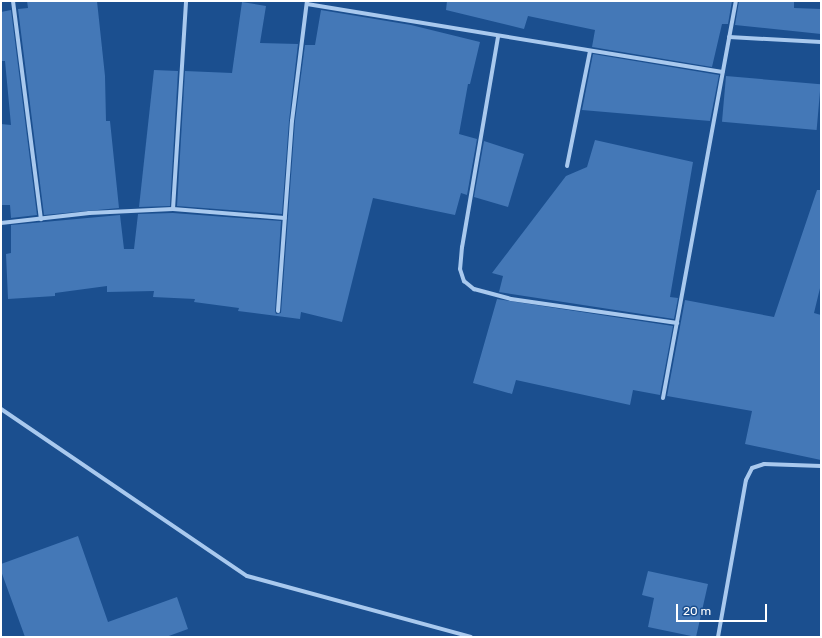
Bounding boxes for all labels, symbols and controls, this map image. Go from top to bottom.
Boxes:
scale bar [678,596,769,622]
text: 20 m [683,604,711,618]

